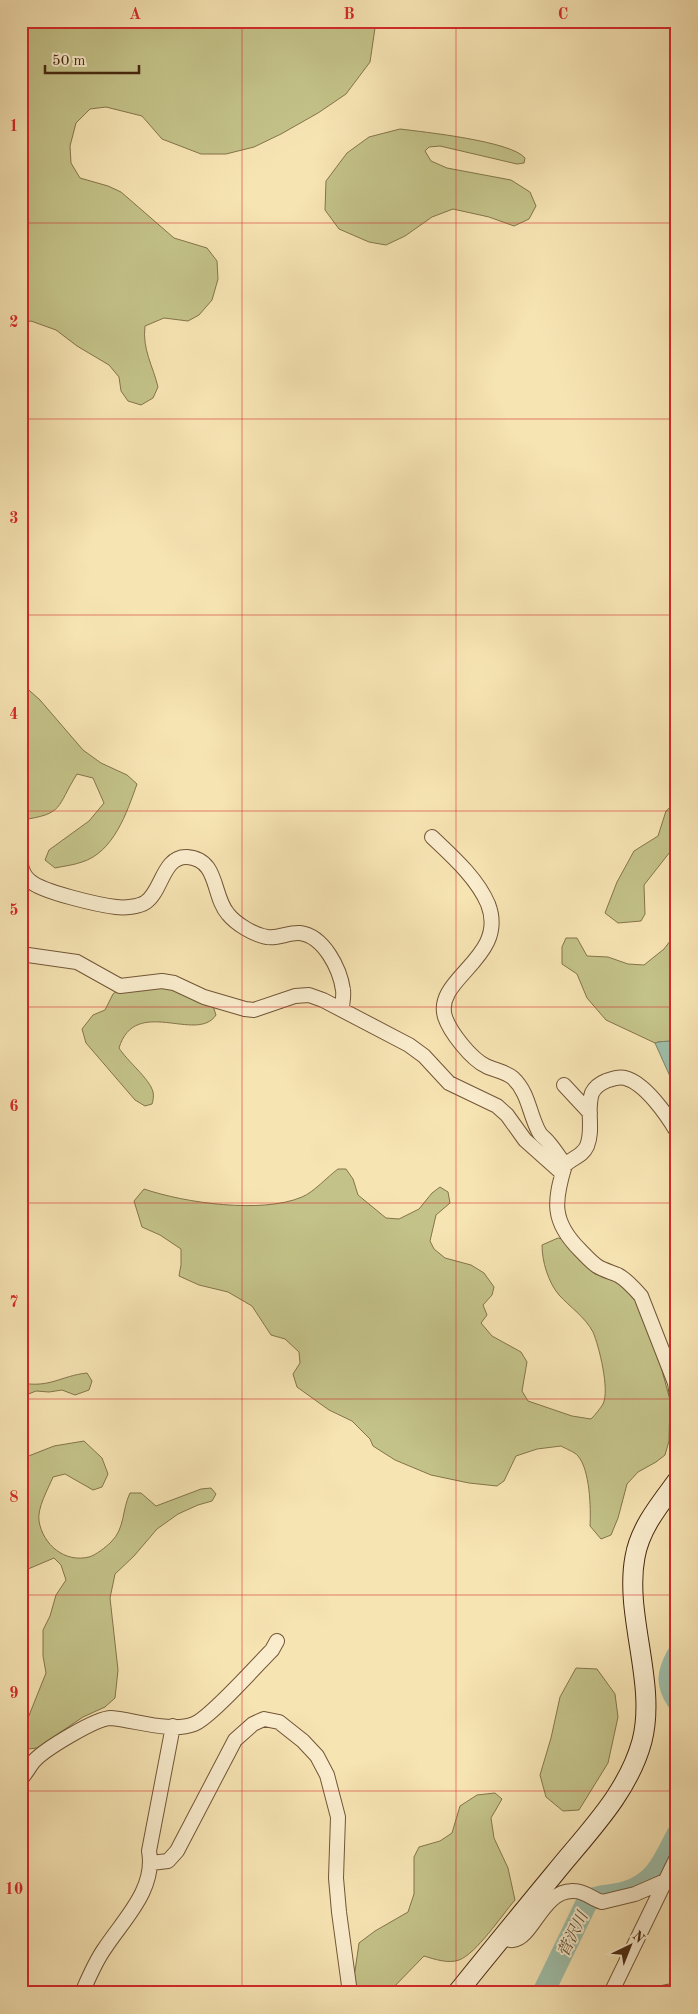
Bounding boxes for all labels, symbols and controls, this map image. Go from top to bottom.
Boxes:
text: A [129,7,141,23]
text: B [343,7,355,23]
text: C [558,7,568,23]
scale bar [45,42,139,74]
text: 50 m [52,54,86,69]
text: 1 [9,119,19,135]
text: 2 [9,315,19,331]
text: 3 [9,511,19,527]
text: 4 [9,707,19,723]
text: 5 [9,903,19,919]
text: 6 [9,1099,19,1115]
text: 7 [9,1295,19,1311]
text: 8 [9,1490,19,1506]
text: 9 [9,1686,19,1702]
text: 10 [5,1882,23,1898]
water label: 菅沢川 [554,1907,592,1960]
north arrow [606,1922,656,1972]
text: N [629,1928,647,1946]

